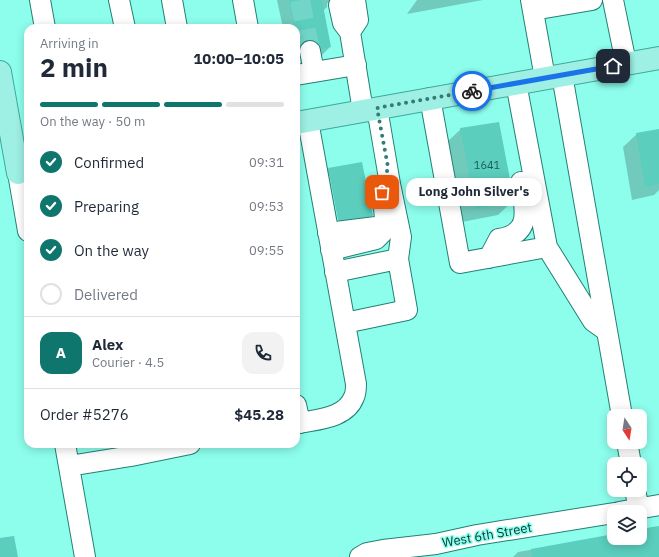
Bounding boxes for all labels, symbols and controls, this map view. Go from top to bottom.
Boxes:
text: Arriving in [40,35,99,52]
text: 10:00–10:05 [193,49,284,68]
pin [596,49,630,83]
text: 2 min [40,50,108,84]
icon: home [602,55,624,77]
courier [452,71,492,111]
icon: bike [461,80,483,102]
text: On the way · 50 m [40,113,145,130]
icon: check [40,151,62,173]
text: Confirmed [74,153,144,172]
text: 09:31 [249,154,284,171]
house number: 1641 [474,158,501,172]
pin [365,175,399,209]
callout: Long John Silver's [406,178,542,206]
icon: bag [371,181,393,203]
text: Long John Silver's [419,183,529,200]
icon: check [40,195,62,217]
text: Preparing [74,197,139,216]
text: 09:53 [249,198,284,215]
icon: check [40,239,62,261]
text: On the way [74,241,149,260]
text: 09:55 [249,242,284,259]
text: Delivered [74,285,138,304]
button: phone [242,332,284,374]
text: Alex [92,335,123,354]
text: A [56,343,66,362]
text: Courier · 4.5 [92,354,164,371]
text: Order #5276 [40,405,129,424]
text: $45.28 [234,405,284,424]
north arrow [607,409,647,449]
map controls [607,409,647,545]
button: locate [607,457,647,497]
button: layers [607,505,647,545]
street label: West 6th Street [441,519,533,551]

